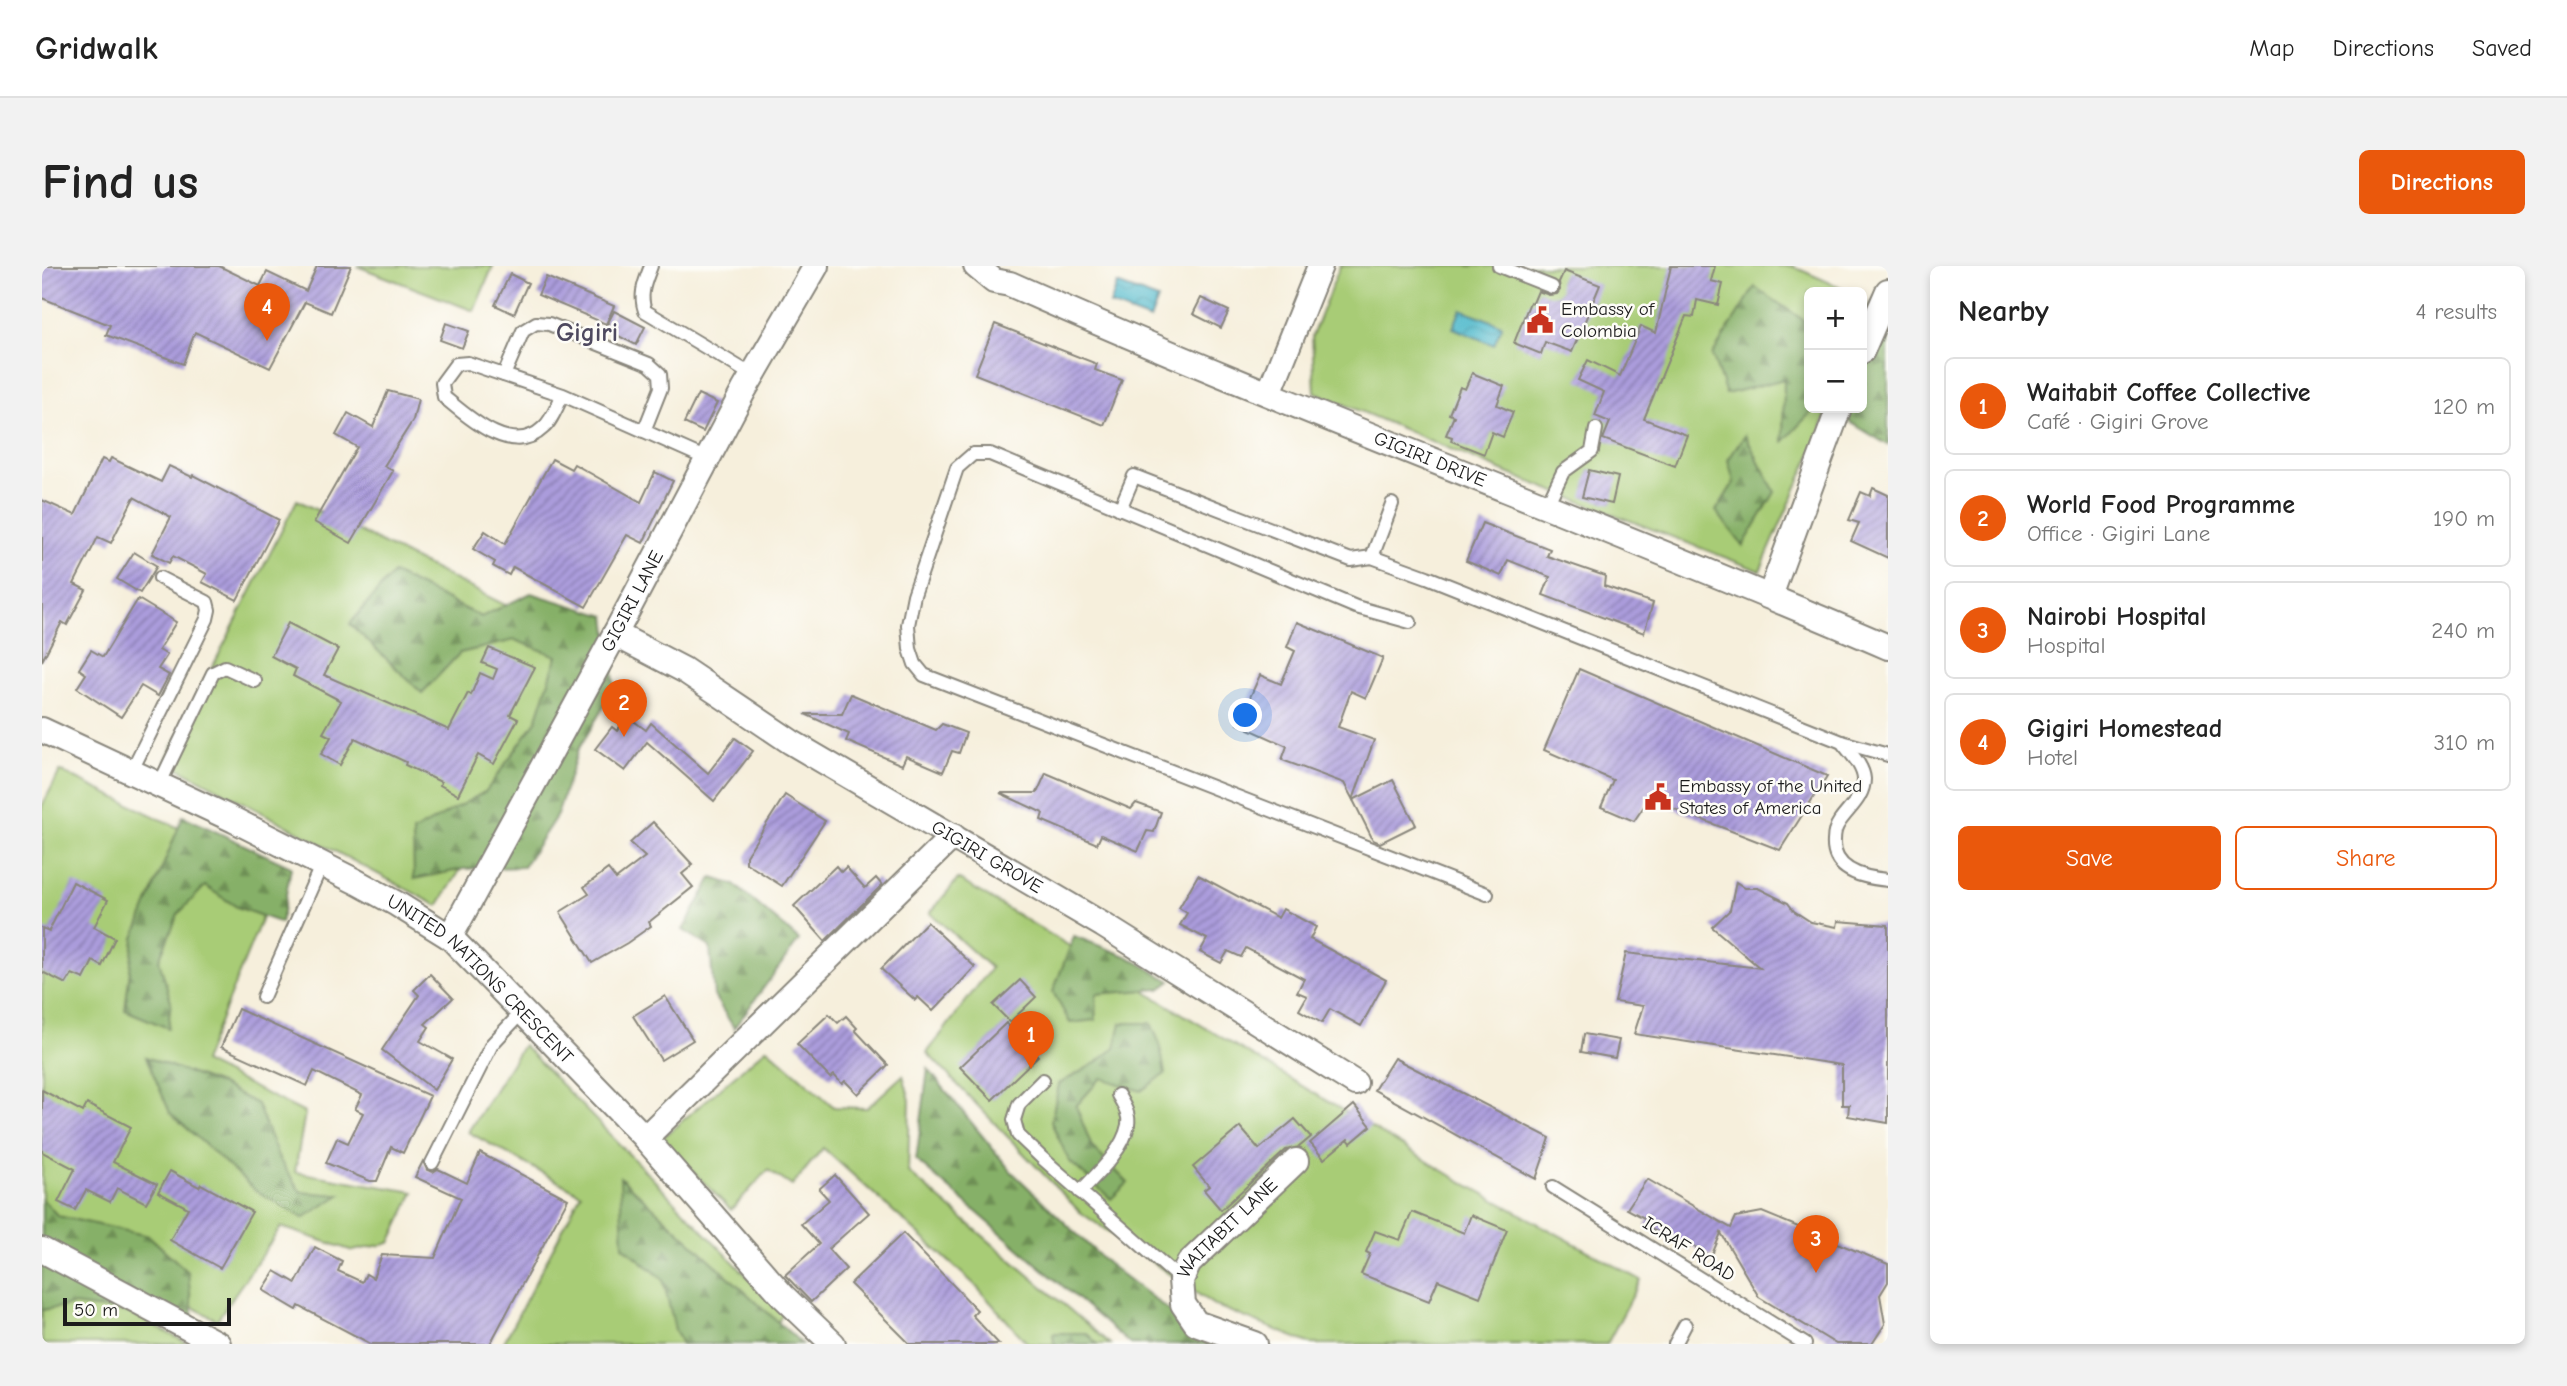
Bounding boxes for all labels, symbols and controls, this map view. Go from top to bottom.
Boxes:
text: Gridwalk [35,29,158,67]
text: Map [2249,34,2295,62]
text: Directions [2333,34,2434,62]
text: Saved [2472,34,2532,62]
button: Directions [2359,150,2525,214]
text: Find us [42,154,198,210]
pin: 4 [244,283,290,341]
map controls [1804,287,1867,413]
button: + [1804,287,1867,350]
text: Nearby [1958,294,2049,329]
place label: Embassy of Colombia [1561,298,1656,342]
text: 4 results [2415,298,2497,325]
public building icon: Embassy of Colombia [1525,305,1555,335]
district label: Gigiri [556,318,618,348]
button: − [1804,350,1867,413]
text: Waitabit Coffee Collective [2027,378,2311,408]
text: 1 [1978,393,1988,420]
text: 120 m [2433,393,2495,420]
text: Café · Gigiri Grove [2027,408,2209,435]
street label: GIGIRI DRIVE [1371,427,1490,492]
text: World Food Programme [2027,490,2295,520]
text: 2 [1977,505,1989,532]
text: 190 m [2433,505,2495,532]
text: Office · Gigiri Lane [2027,520,2210,547]
street label: GIGIRI LANE [596,547,668,656]
text: Nairobi Hospital [2027,602,2206,632]
text: 3 [1977,617,1989,644]
text: 240 m [2431,617,2495,644]
text: Hospital [2027,632,2105,659]
pin: 2 [601,679,647,737]
your location [1228,698,1262,732]
text: Gigiri Homestead [2027,714,2222,744]
text: 4 [1978,729,1988,756]
text: 310 m [2434,729,2495,756]
text: Hotel [2027,744,2078,771]
place label: Embassy of the United States of America [1679,775,1862,819]
public building icon: Embassy of the United States of America [1643,782,1673,812]
street label: GIGIRI GROVE [927,816,1047,898]
button: Save [1958,826,2221,890]
button: Share [2235,826,2497,890]
street label: UNITED NATIONS CRESCENT [383,890,578,1068]
pin: 1 [1008,1011,1054,1069]
street label: WAITABIT LANE [1173,1174,1282,1281]
street label: ICRAF ROAD [1639,1212,1739,1286]
pin: 3 [1793,1215,1839,1273]
scale bar [63,1295,231,1327]
text: 50 m [74,1299,118,1321]

